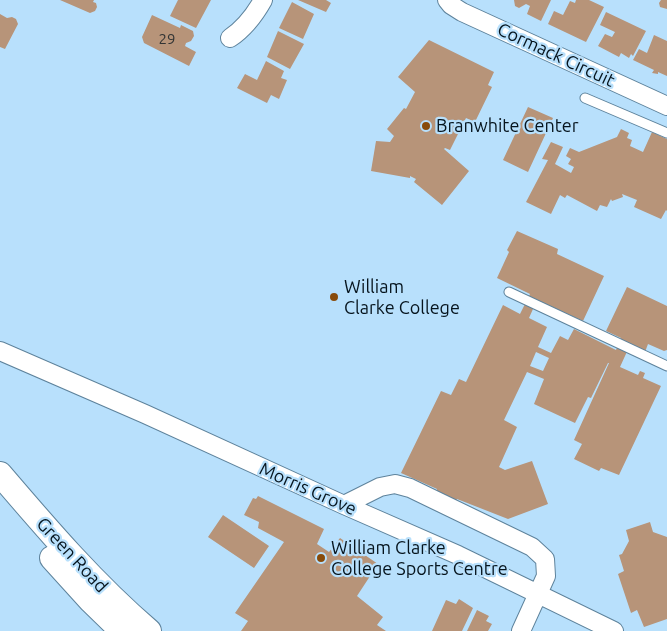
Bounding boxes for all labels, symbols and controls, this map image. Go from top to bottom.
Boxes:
street label: Cormack Circuit [494,18,618,92]
house number: 29 [159,30,175,48]
place label: Branwhite Center [436,115,578,137]
marker: Branwhite Center [420,120,432,132]
place label: William Clarke College [344,276,460,318]
marker: William Clarke College [328,291,340,303]
street label: Morris Grove [256,458,360,520]
street label: Green Road [32,513,112,597]
place label: William Clarke College Sports Centre [331,537,508,580]
marker: William Clarke College Sports Centre [315,552,327,564]

